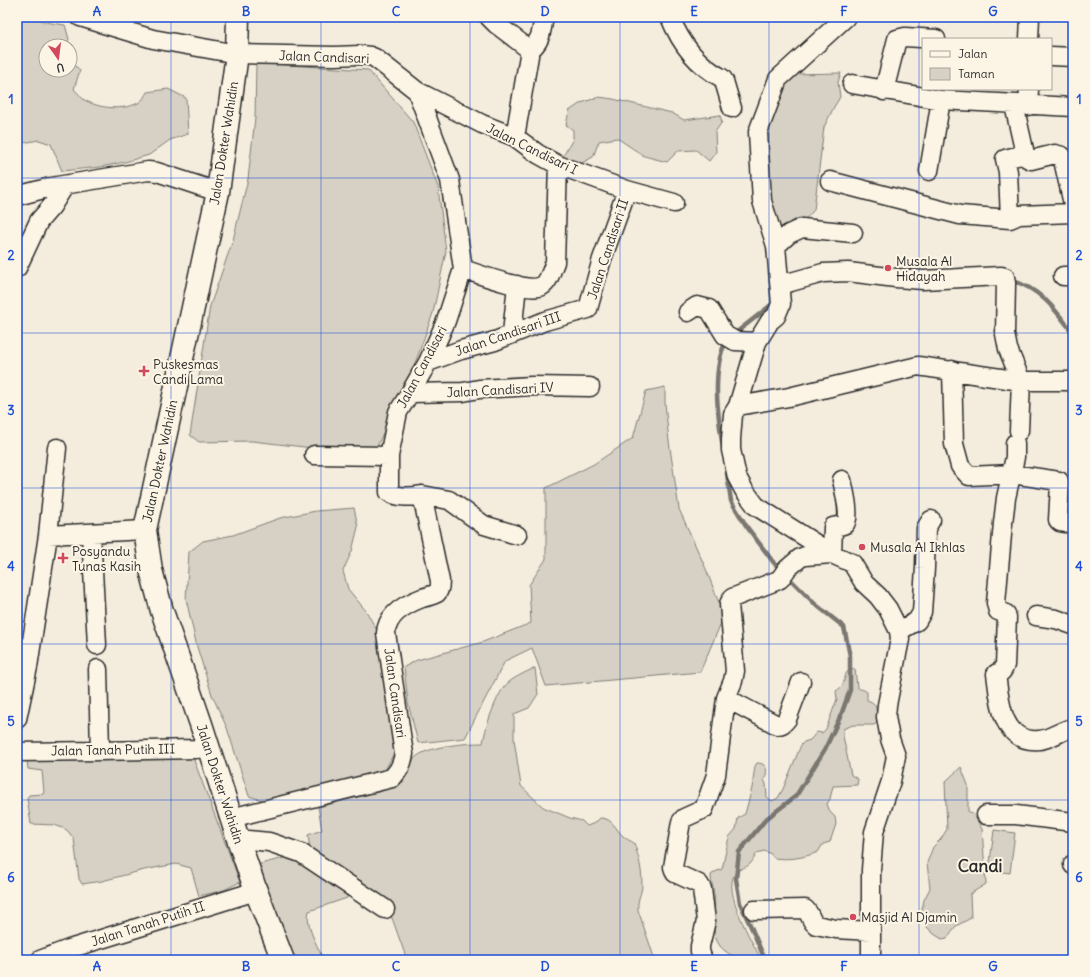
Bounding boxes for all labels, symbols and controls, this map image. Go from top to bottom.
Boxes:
text: A [93,3,102,20]
text: B [242,3,251,20]
text: C [392,3,401,20]
text: D [540,3,550,20]
text: E [690,3,698,20]
text: F [840,3,848,20]
text: G [988,3,998,20]
north arrow [38,38,78,78]
legend [922,38,1052,90]
text: Jalan [958,46,987,61]
street label: Jalan Candisari [278,47,370,67]
text: U [55,60,66,75]
text: Taman [958,66,995,81]
street label: Jalan Dokter Wahidin [206,79,242,206]
text: 1 [8,91,14,108]
text: 1 [1076,91,1082,108]
street label: Jalan Candisari I [484,120,581,179]
street label: Jalan Candisari II [584,196,632,302]
text: 2 [7,247,15,264]
text: 2 [1075,247,1083,264]
place label: Musala Al Hidayah [896,253,952,285]
marker: Musala Al Hidayah [883,263,893,273]
street label: Jalan Candisari III [453,308,563,360]
street label: Jalan Candisari [393,323,451,411]
place label: Puskesmas Candi Lama [153,356,223,388]
marker: Puskesmas Candi Lama [138,365,150,377]
street label: Jalan Candisari IV [446,379,554,401]
street label: Jalan Dokter Wahidin [139,398,181,524]
text: 3 [7,402,15,419]
text: 3 [1075,402,1083,419]
place label: Musala Al Ikhlas [870,539,965,556]
marker: Musala Al Ikhlas [857,542,867,552]
place label: Posyandu Tunas Kasih [72,543,142,575]
marker: Posyandu Tunas Kasih [57,552,69,564]
text: 4 [7,558,15,575]
text: 4 [1075,558,1083,575]
street label: Jalan Candisari [380,647,410,739]
text: 5 [7,713,15,730]
text: 5 [1075,713,1083,730]
street label: Jalan Dokter Wahidin [193,722,248,847]
street label: Jalan Tanah Putih III [51,740,176,760]
district label: Candi [958,855,1002,877]
text: 6 [7,869,15,886]
text: 6 [1075,869,1083,886]
street label: Jalan Tanah Putih II [89,898,207,950]
place label: Masjid Al Djamin [861,909,958,926]
marker: Masjid Al Djamin [848,912,858,922]
text: A [93,958,102,975]
text: B [242,958,251,975]
text: C [392,958,401,975]
text: D [540,958,550,975]
text: E [690,958,698,975]
text: F [840,958,848,975]
text: G [988,958,998,975]

